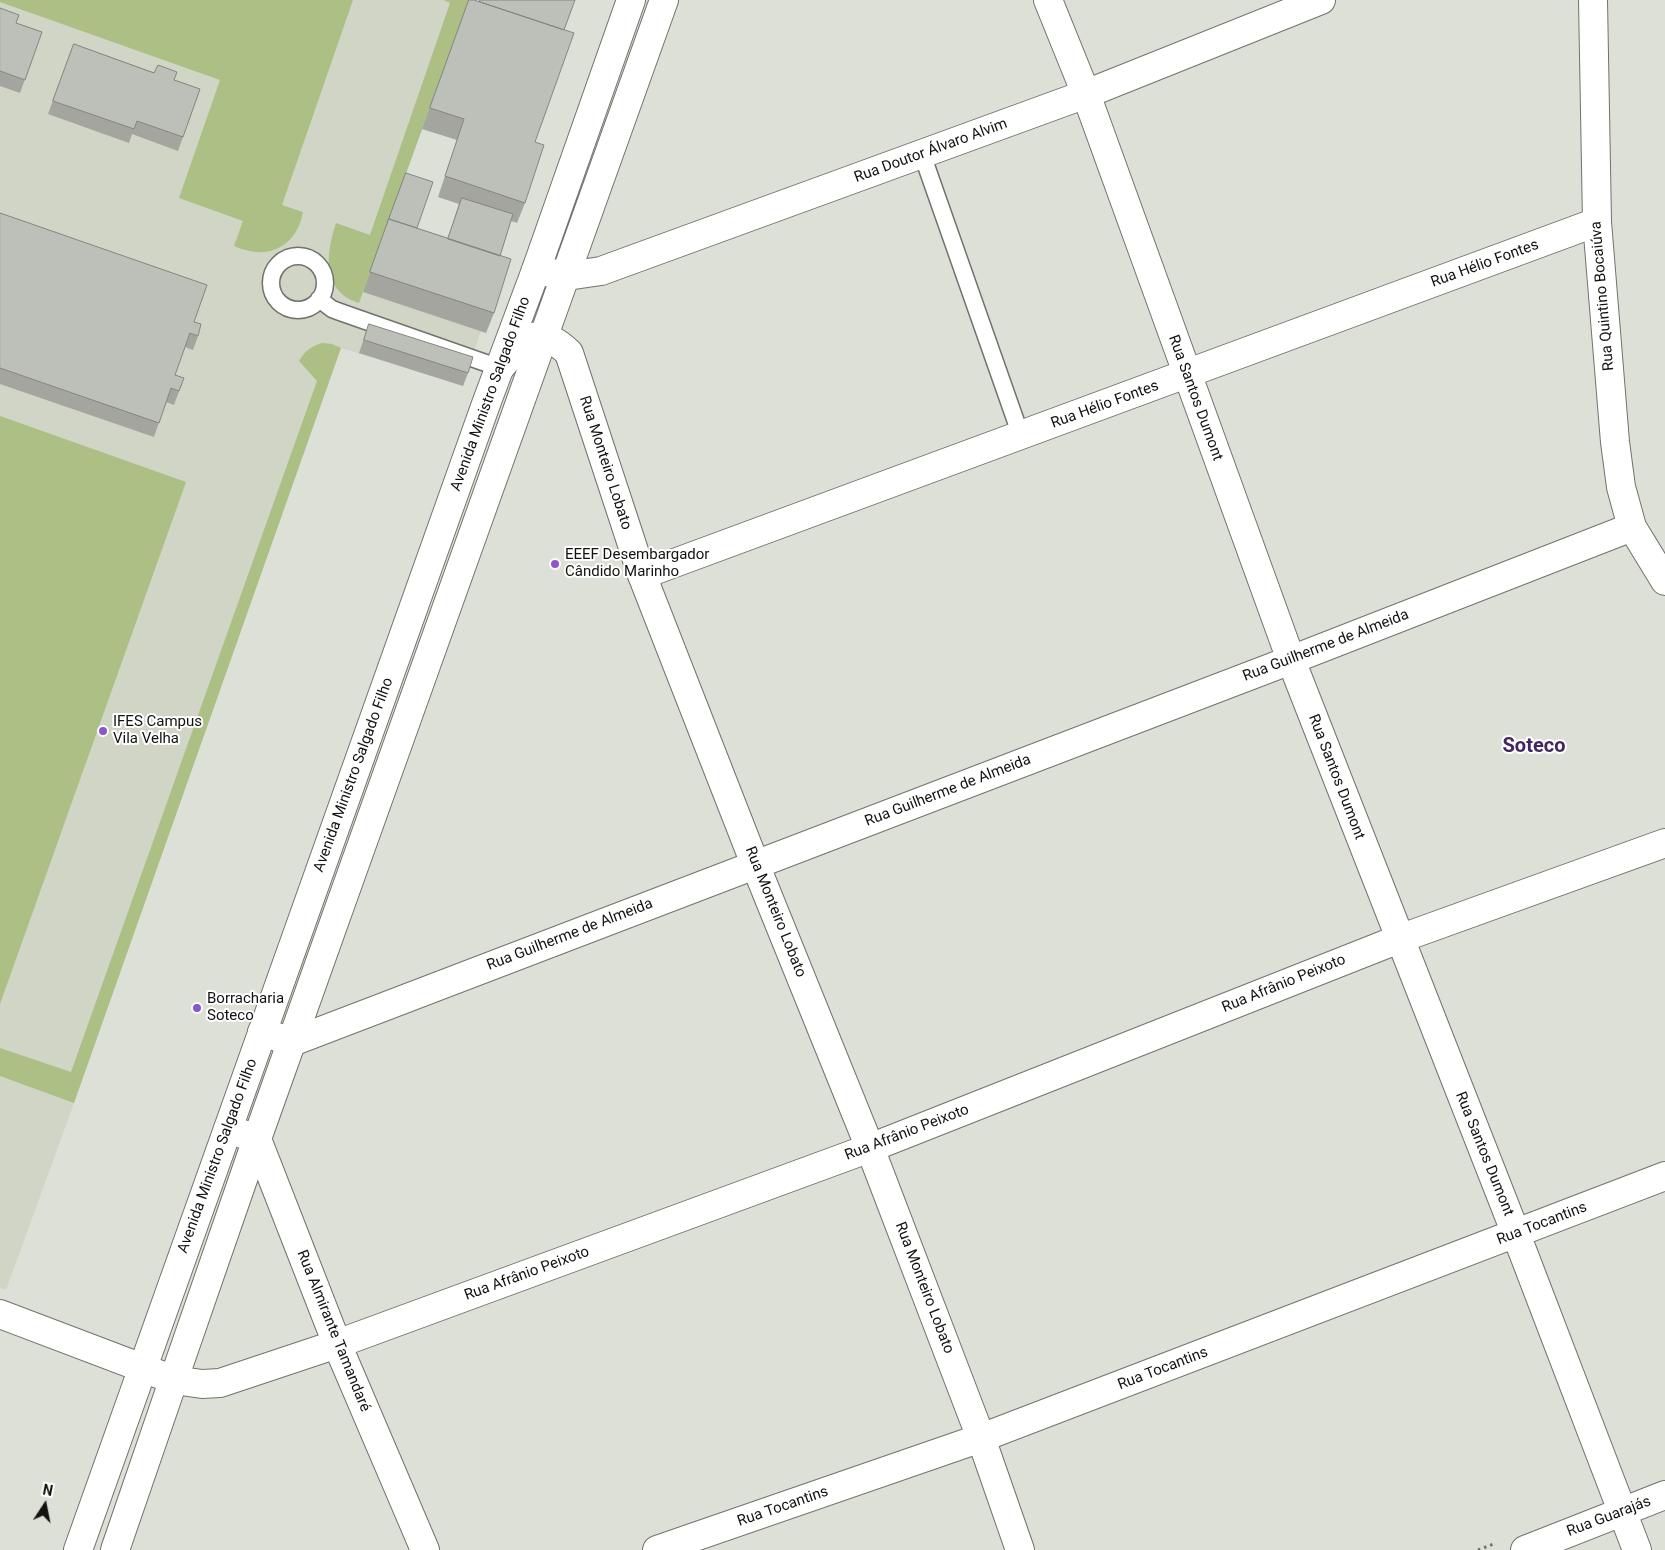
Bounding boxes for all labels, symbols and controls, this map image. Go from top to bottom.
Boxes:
street label: Rua Doutor Álvaro Alvim [852,115,1010,187]
street label: Rua Quintino Bocaiúva [1587,220,1619,372]
street label: Rua Hélio Fontes [1429,236,1541,292]
street label: Avenida Ministro Salgado Filho [447,294,535,494]
street label: Rua Santos Dumont [1164,333,1226,463]
street label: Rua Hélio Fontes [1049,377,1161,433]
street label: Rua Monteiro Lobato [575,394,635,532]
place label: EEEF Desembargador Cândido Marinho [565,546,709,581]
marker: EEEF Desembargador Cândido Marinho [549,558,561,570]
street label: Rua Guilherme de Almeida [1241,606,1411,686]
street label: Avenida Ministro Salgado Filho [310,675,398,875]
street label: Rua Santos Dumont [1304,712,1368,842]
place label: IFES Campus Vila Velha [113,713,202,748]
marker: IFES Campus Vila Velha [97,725,109,737]
district label: Soteco [1503,735,1565,759]
street label: Rua Guilherme de Almeida [863,751,1033,831]
street label: Rua Monteiro Lobato [741,844,809,980]
street label: Rua Guilherme de Almeida [485,895,655,975]
street label: Rua Afrânio Peixoto [1220,951,1348,1017]
place label: Borracharia Soteco [207,990,284,1025]
marker: Borracharia Soteco [191,1002,203,1014]
street label: Avenida Ministro Salgado Filho [174,1056,262,1256]
street label: Rua Santos Dumont [1451,1089,1517,1219]
street label: Rua Afrânio Peixoto [842,1101,972,1165]
street label: Rua Tocantins [1494,1199,1590,1249]
street label: Rua Monteiro Lobato [891,1220,957,1356]
street label: Rua Afrânio Peixoto [462,1243,592,1305]
street label: Rua Almirante Tamandaré [292,1248,374,1414]
street label: Rua Tocantins [1115,1344,1211,1394]
north arrow [20,1480,70,1530]
text: N [41,1481,54,1499]
street label: Rua Tocantins [735,1483,831,1531]
street label: Rua Guarajás [1564,1493,1654,1541]

